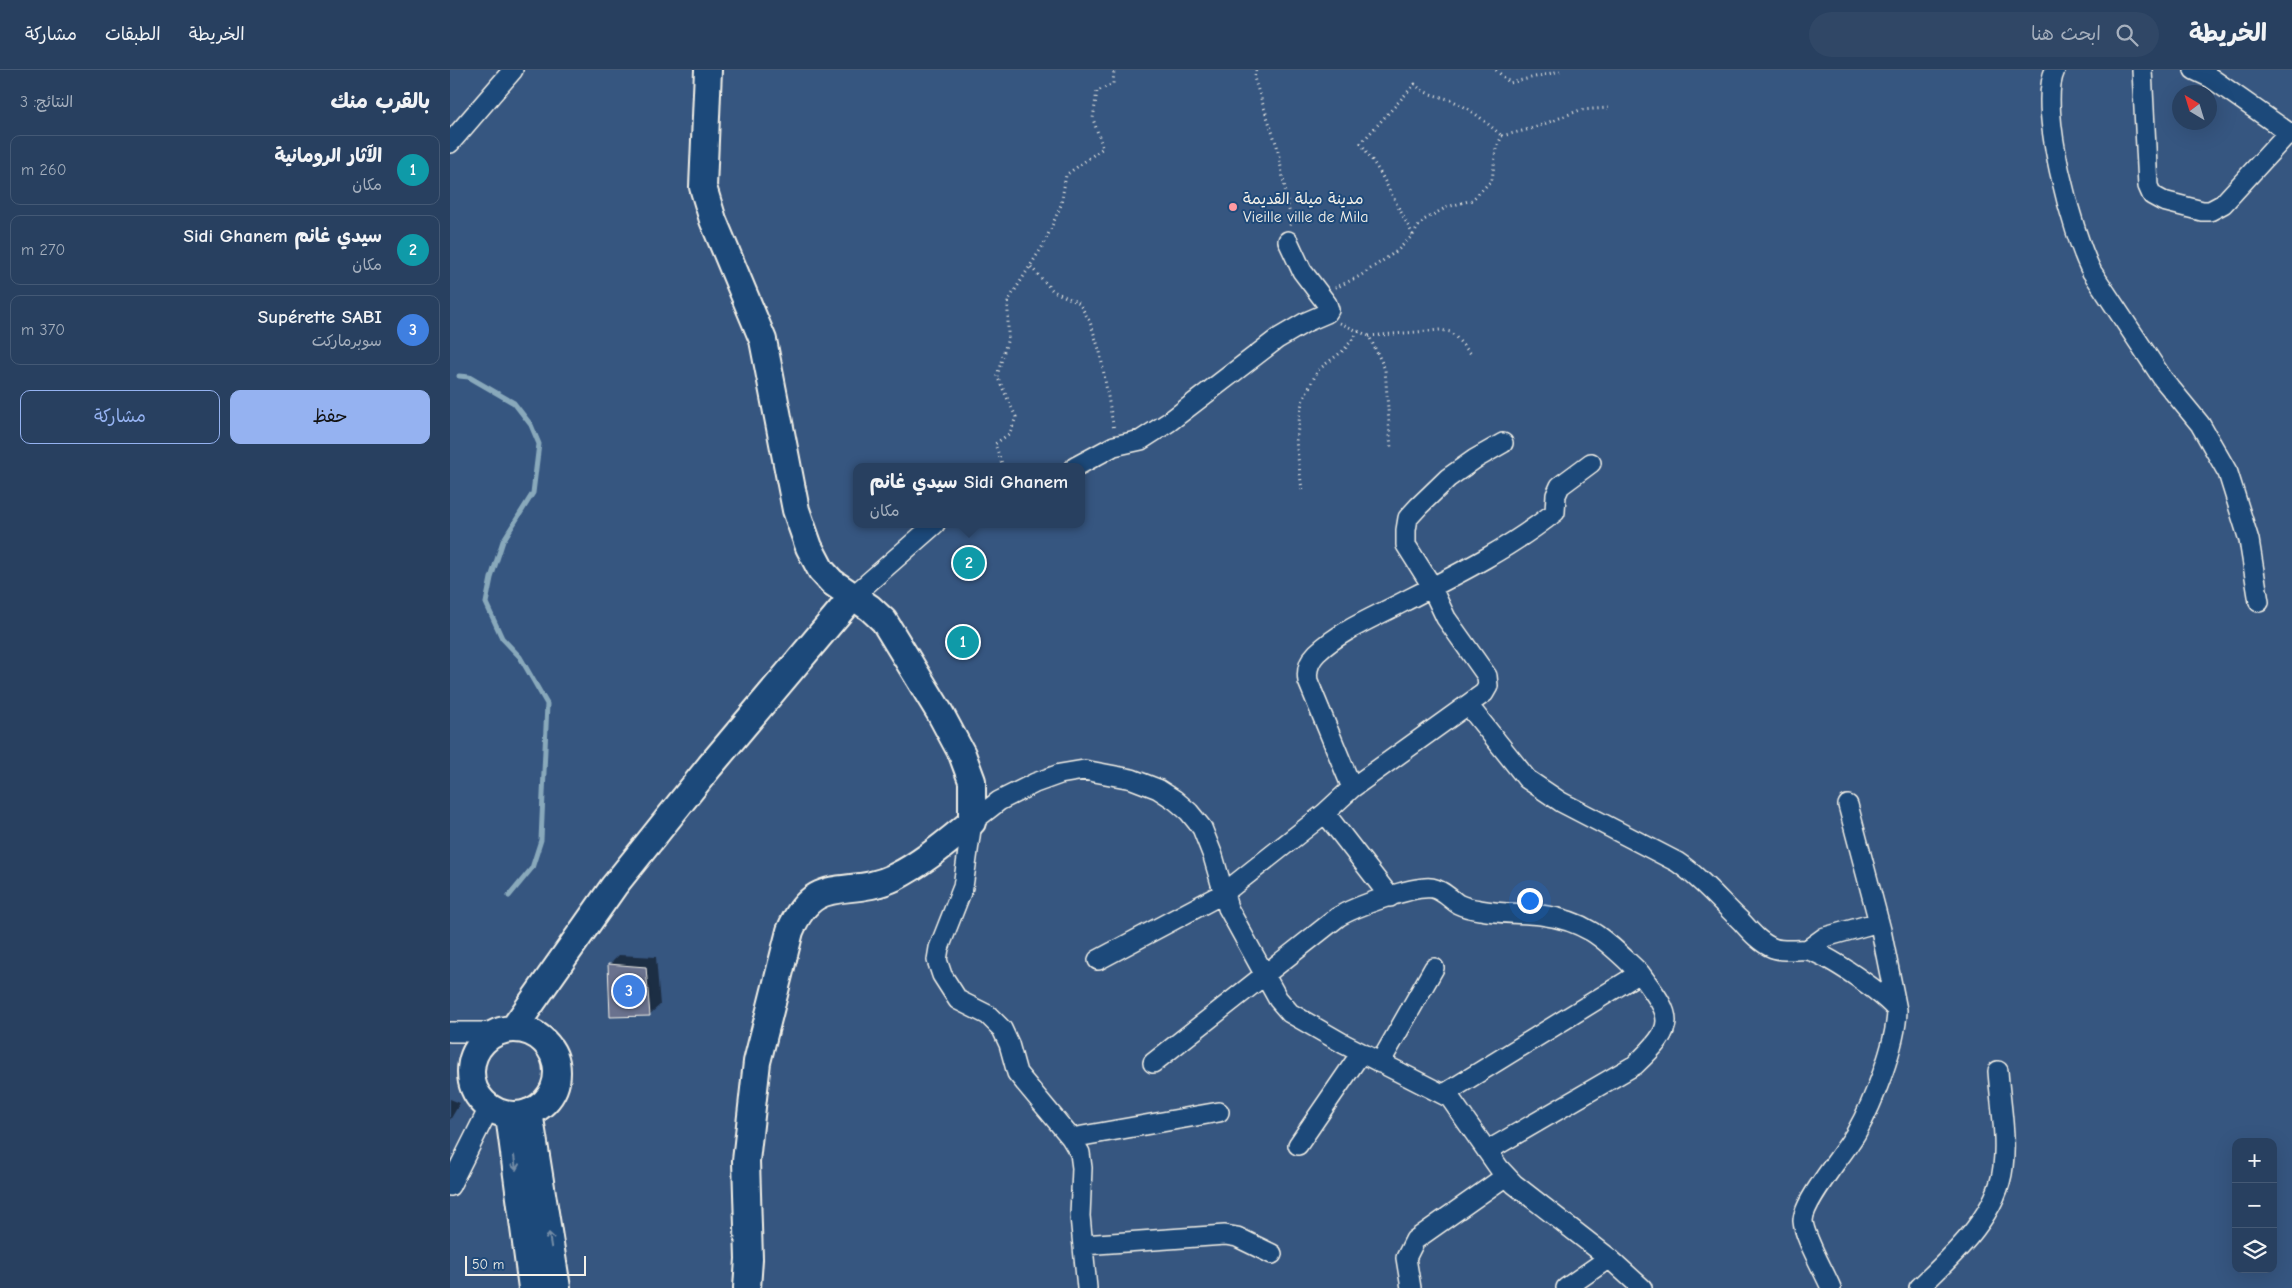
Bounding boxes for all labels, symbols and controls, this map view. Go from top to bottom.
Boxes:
search box [1809,12,2159,57]
text: الخريطة [2189,19,2267,47]
icon: search [2113,21,2141,49]
text: ابحث هنا [2031,23,2101,45]
text: مشاركة [25,24,77,45]
text: الطبقات [105,24,161,45]
text: الخريطة [189,24,245,45]
north arrow [2172,85,2217,130]
text: بالقرب منك [330,89,430,113]
text: النتائج: 3 [20,93,73,111]
text: الآثار الرومانية [275,145,382,167]
text: 260 m [21,161,66,179]
text: 1 [410,161,416,179]
text: مكان [352,176,382,194]
place label: مدينة ميلة القديمة Vieille ville de Mila [1243,190,1369,226]
marker: مدينة ميلة القديمة Vieille ville de Mila [1227,201,1239,213]
text: سيدي غانم Sidi Ghanem [184,225,382,247]
text: 270 m [21,241,65,259]
text: 2 [409,241,417,259]
text: مكان [352,256,382,274]
text: Supérette SABI [258,306,382,328]
text: 370 m [21,321,65,339]
text: 3 [409,321,417,339]
text: سوبرماركت [312,332,382,350]
button: مشاركة [20,390,220,444]
button: حفظ [230,390,430,444]
popup [853,463,1085,528]
text: سيدي غانم Sidi Ghanem [870,471,1068,493]
text: مكان [870,502,899,520]
pin: 2 [953,544,985,582]
pin: 1 [947,623,979,661]
your location [1517,888,1543,914]
pin: 3 [613,972,645,1010]
map controls [2232,1138,2277,1273]
button: + [2232,1138,2277,1183]
one-way arrow [510,1155,520,1171]
button: − [2232,1183,2277,1228]
button: layers [2232,1228,2277,1273]
one-way arrow [544,1232,554,1248]
scale bar [465,1253,586,1276]
text: 50 m [472,1256,504,1273]

